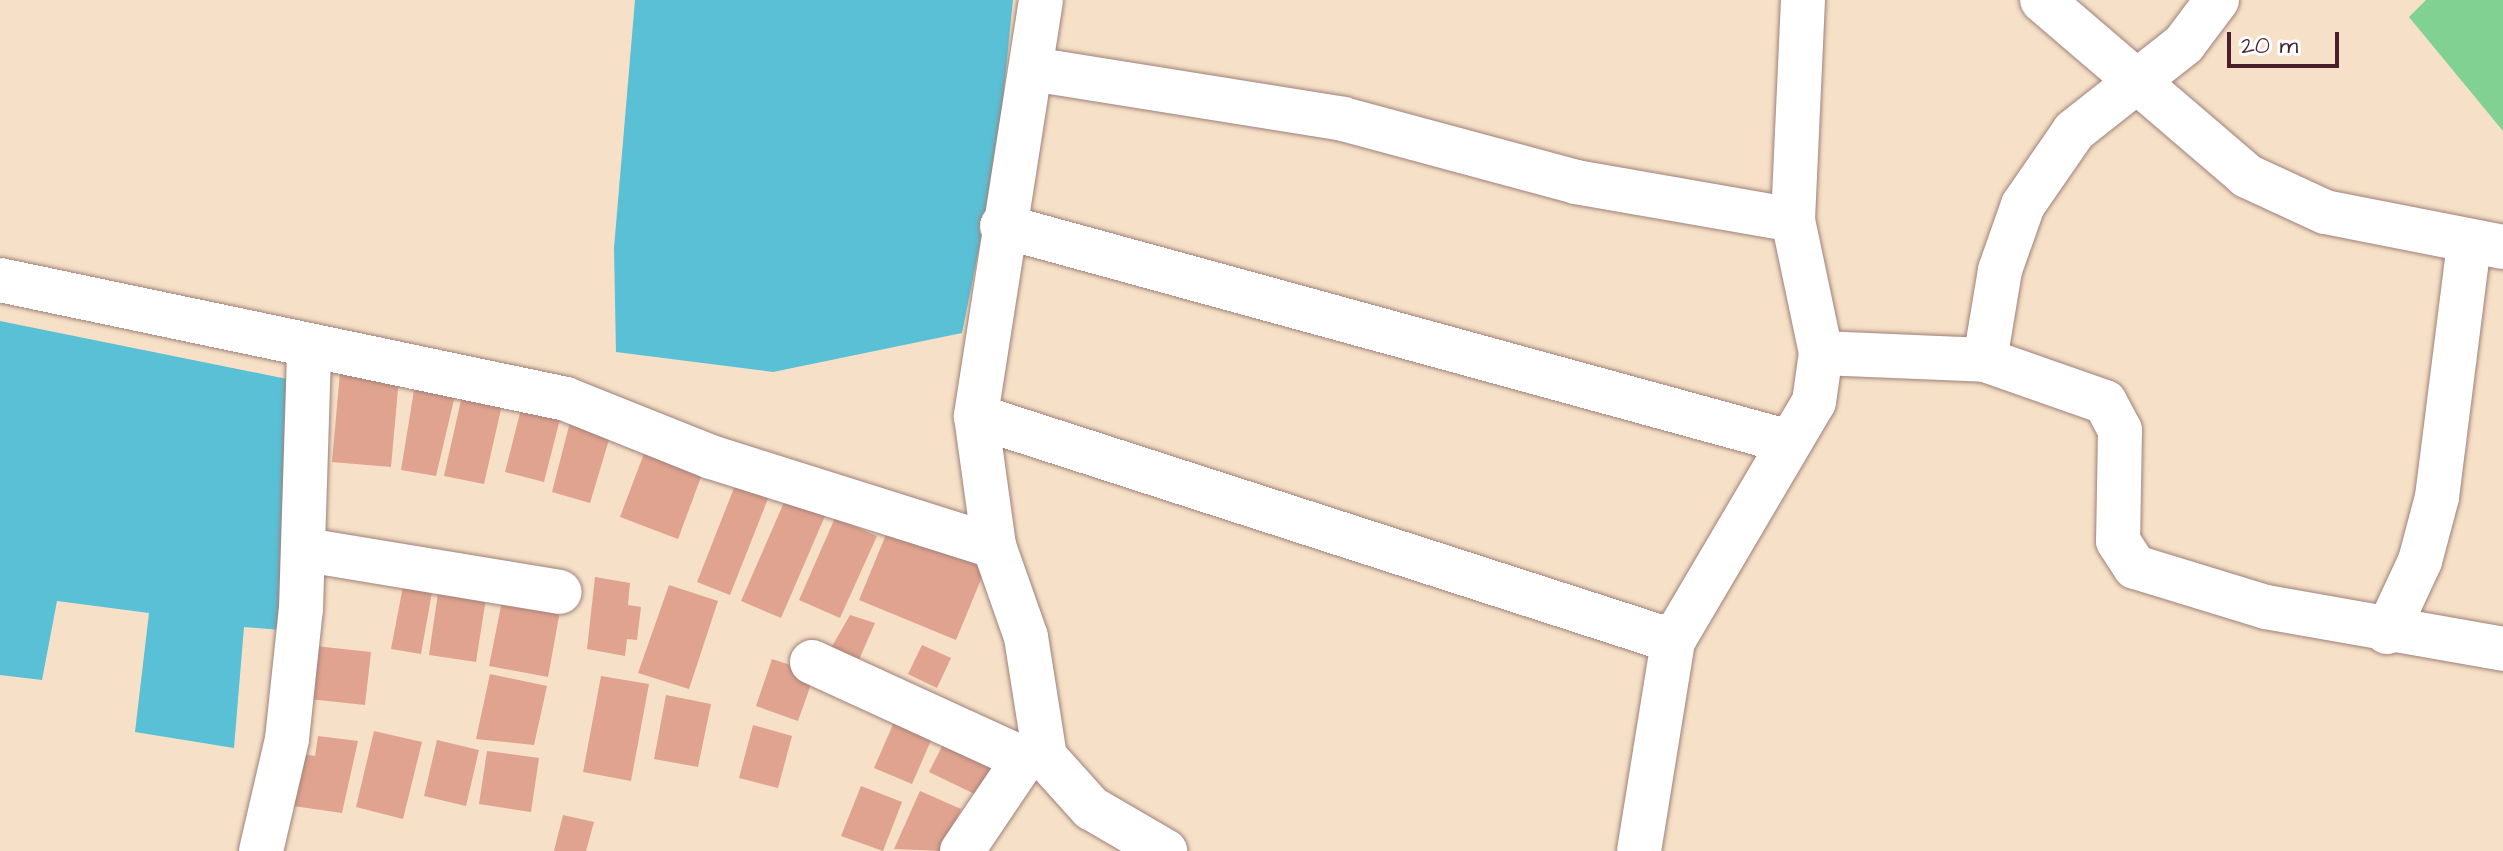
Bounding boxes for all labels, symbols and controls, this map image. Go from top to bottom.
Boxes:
scale bar [2231,16,2343,66]
text: 20 m [2241,29,2298,63]

